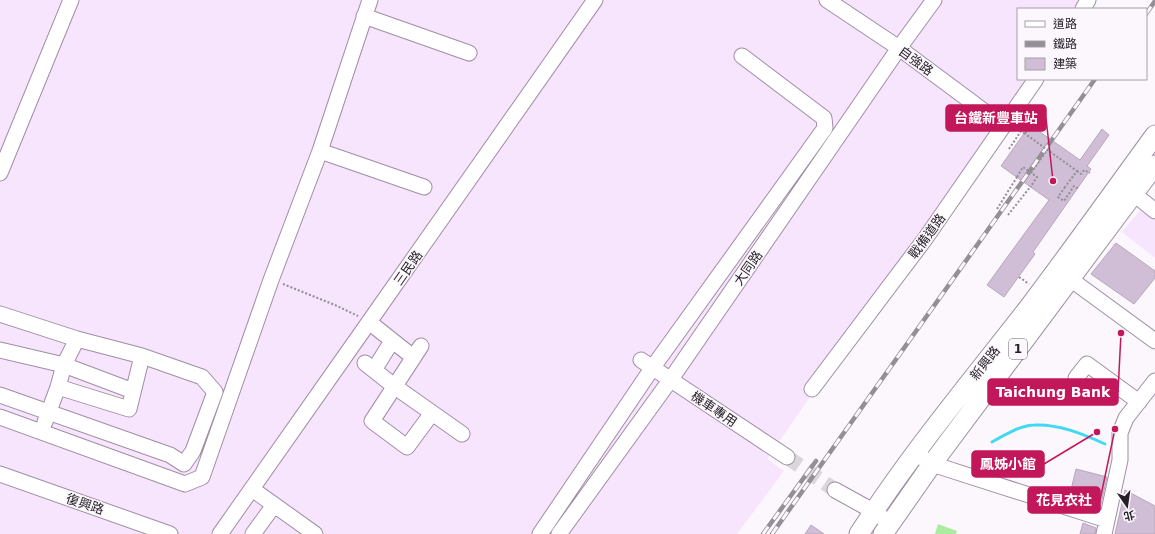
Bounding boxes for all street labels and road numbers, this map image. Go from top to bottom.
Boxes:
street label: 自強路 [896,43,936,79]
street label: 戰備道路 [906,211,948,261]
street label: 三民路 [391,248,425,288]
street label: 大同路 [731,248,765,288]
road number: 1 [1009,339,1027,359]
street label: 新興路 [967,343,1003,383]
street label: 機車專用 [688,388,740,430]
street label: 復興路 [64,491,106,517]

